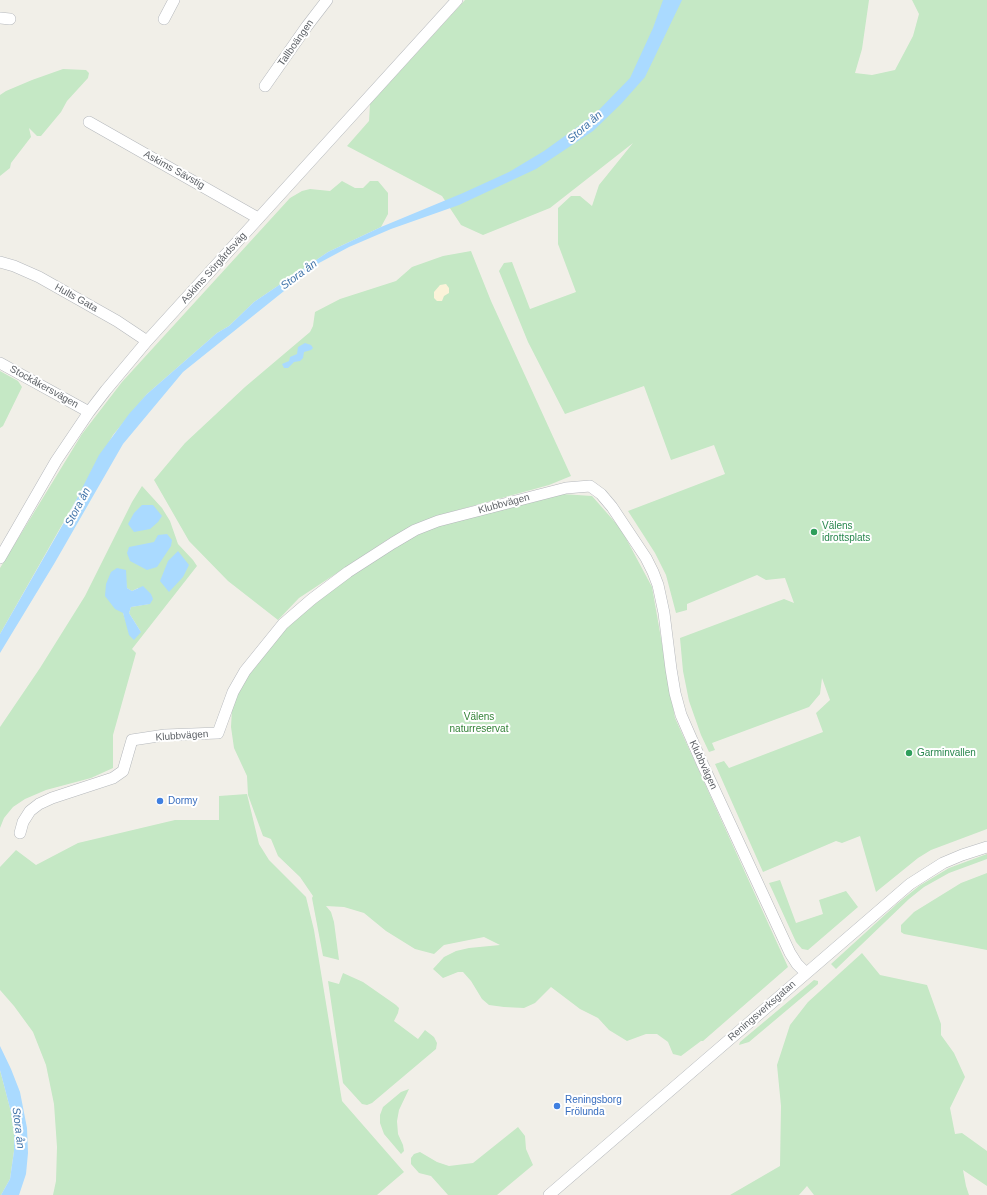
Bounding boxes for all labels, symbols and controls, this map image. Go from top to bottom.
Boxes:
street label: Tallboängen [276,17,316,69]
water label: Stora ån [565,108,605,146]
street label: Askims Sävstig [141,148,207,192]
street label: Askims Sörgårdsväg [179,230,249,306]
water label: Stora ån [278,257,320,293]
street label: Hults Gata [52,281,100,315]
street label: Stockåkersvägen [8,363,80,411]
water label: Stora ån [62,486,94,528]
street label: Klubbvägen [477,491,531,517]
place label: Välens idrottsplats [822,520,870,544]
marker: Välens idrottsplats [809,527,819,537]
park label: Välens naturreservat [450,711,508,734]
street label: Klubbvägen [155,728,209,744]
street label: Klubbvägen [686,739,720,791]
place label: Garminvallen [917,747,976,759]
marker: Garminvallen [904,748,914,758]
place label: Dormy [168,795,197,807]
marker: Dormy [155,796,165,806]
street label: Reningsverksgatan [726,978,798,1044]
place label: Reningsborg Frölunda [565,1094,622,1118]
marker: Reningsborg Frölunda [552,1101,562,1111]
water label: Stora ån [9,1107,27,1149]

